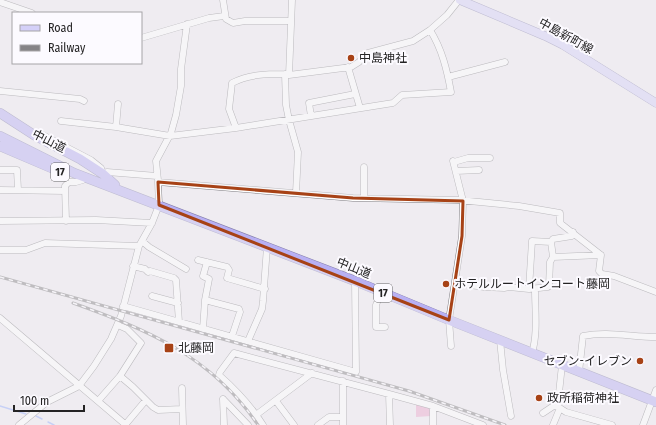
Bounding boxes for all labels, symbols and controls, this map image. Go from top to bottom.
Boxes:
legend [12,12,142,64]
street label: 中島新町線 [536,15,596,57]
text: Road [48,21,73,35]
text: Railway [48,41,86,55]
place label: 中島神社 [359,51,407,65]
marker: 中島神社 [346,53,356,63]
street label: 中山道 [30,127,68,155]
road number: 17 [51,163,69,181]
street label: 中山道 [335,255,373,281]
place label: ホテルルートインコート藤岡 [454,277,610,291]
marker: ホテルルートインコート藤岡 [441,279,451,289]
road number: 17 [374,284,392,302]
place label: 北藤岡 [178,341,214,355]
marker: 北藤岡 [163,342,175,354]
place label: セブン-イレブン [544,354,632,368]
marker: セブン-イレブン [635,356,645,366]
scale bar [14,387,84,413]
place label: 政所稲荷神社 [547,391,619,405]
marker: 政所稲荷神社 [534,393,544,403]
text: 100 m [20,394,49,408]

